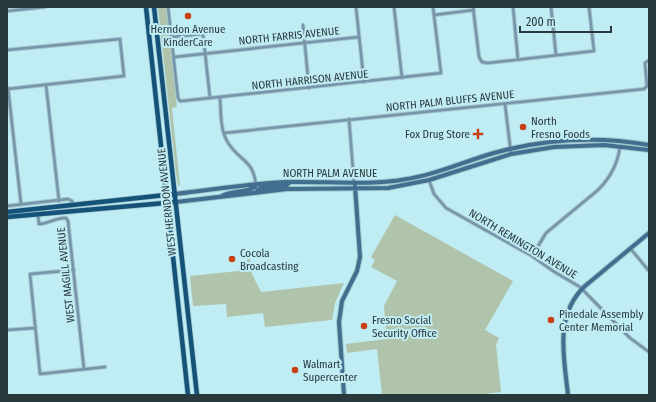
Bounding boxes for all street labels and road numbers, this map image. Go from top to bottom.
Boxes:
street label: NORTH FARRIS AVENUE [238,24,340,48]
street label: NORTH HARRISON AVENUE [251,67,369,93]
street label: NORTH PALM BLUFFS AVENUE [385,88,515,114]
street label: WEST HERNDON AVENUE [155,148,179,256]
street label: NORTH PALM AVENUE [283,167,377,180]
street label: NORTH REMINGTON AVENUE [467,207,579,281]
street label: WEST MAGILL AVENUE [55,227,77,323]

